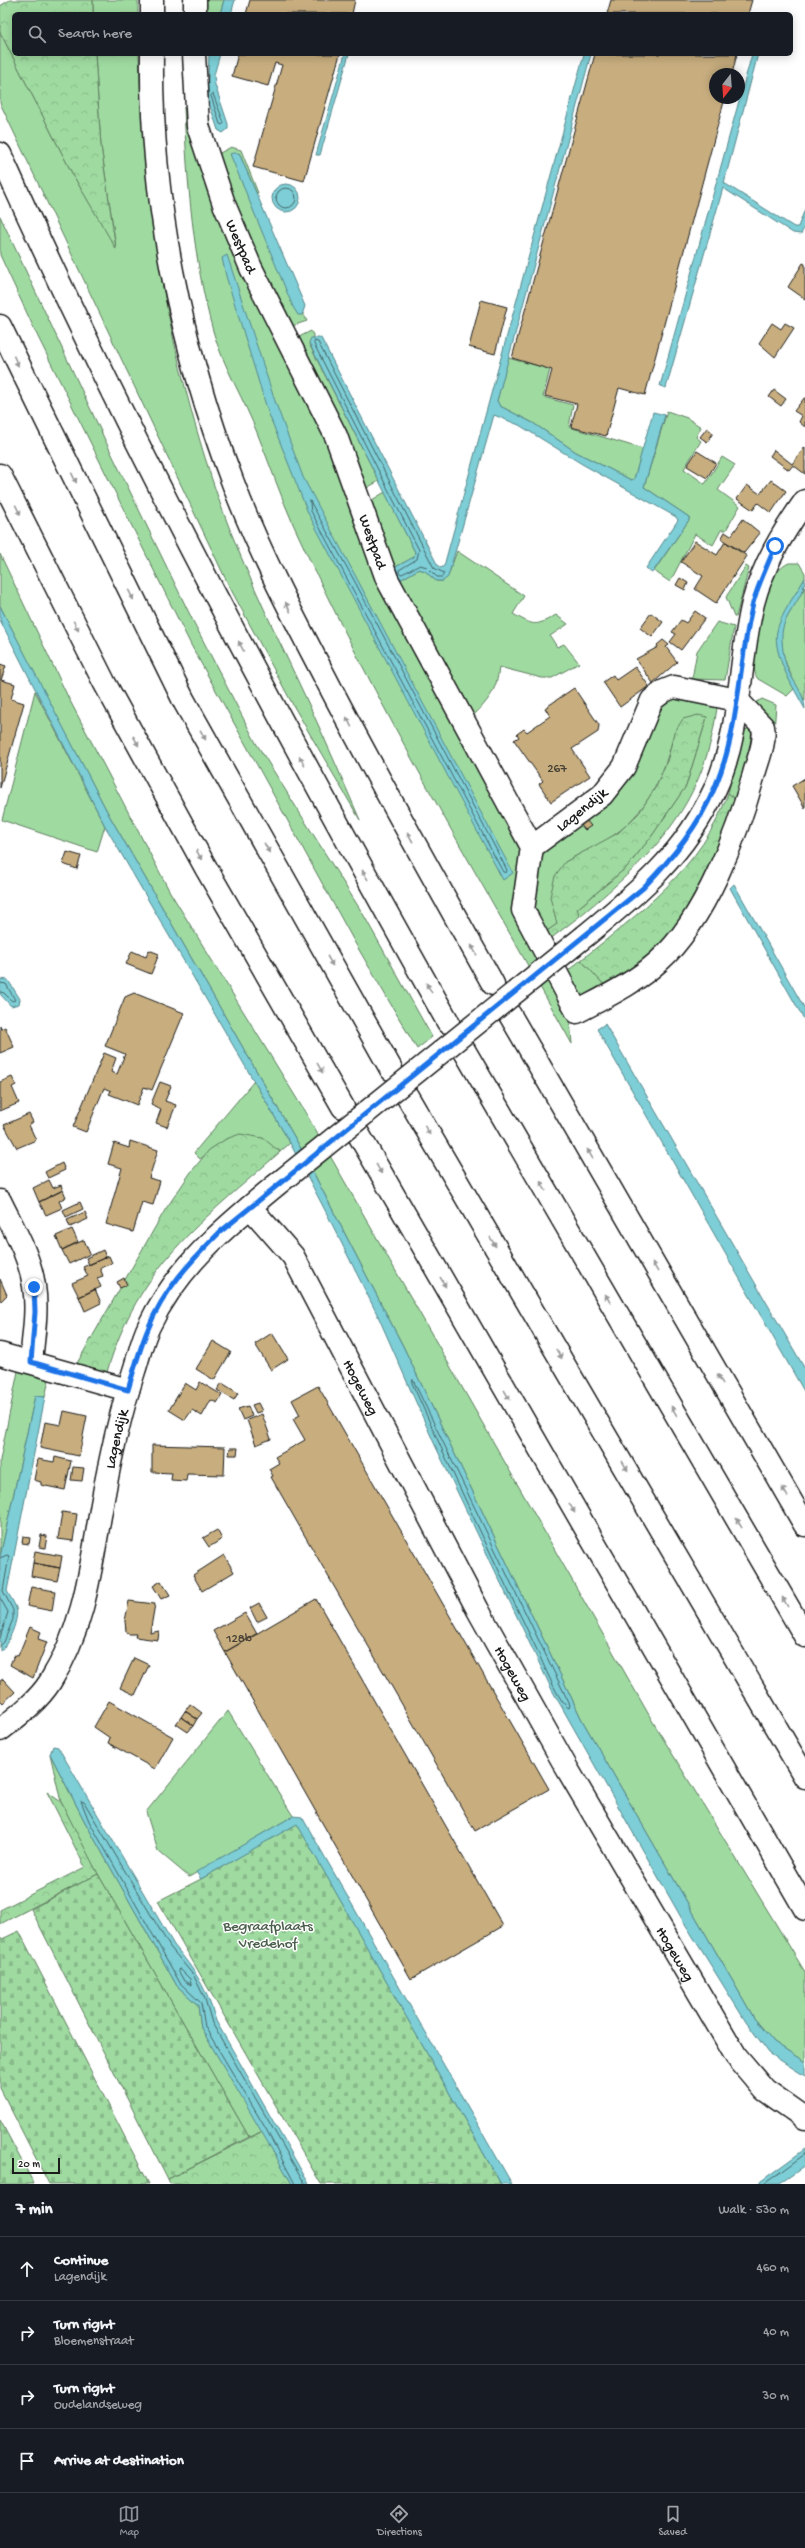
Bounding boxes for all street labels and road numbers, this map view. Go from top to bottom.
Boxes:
street label: Westpad [221,217,260,278]
street label: Westpad [354,512,390,573]
street label: Lagendijk [553,784,612,837]
street label: Hogeweg [338,1357,382,1419]
street label: Lagendijk [102,1406,134,1471]
street label: Hogeweg [489,1643,534,1705]
street label: Hogeweg [651,1924,697,1985]

